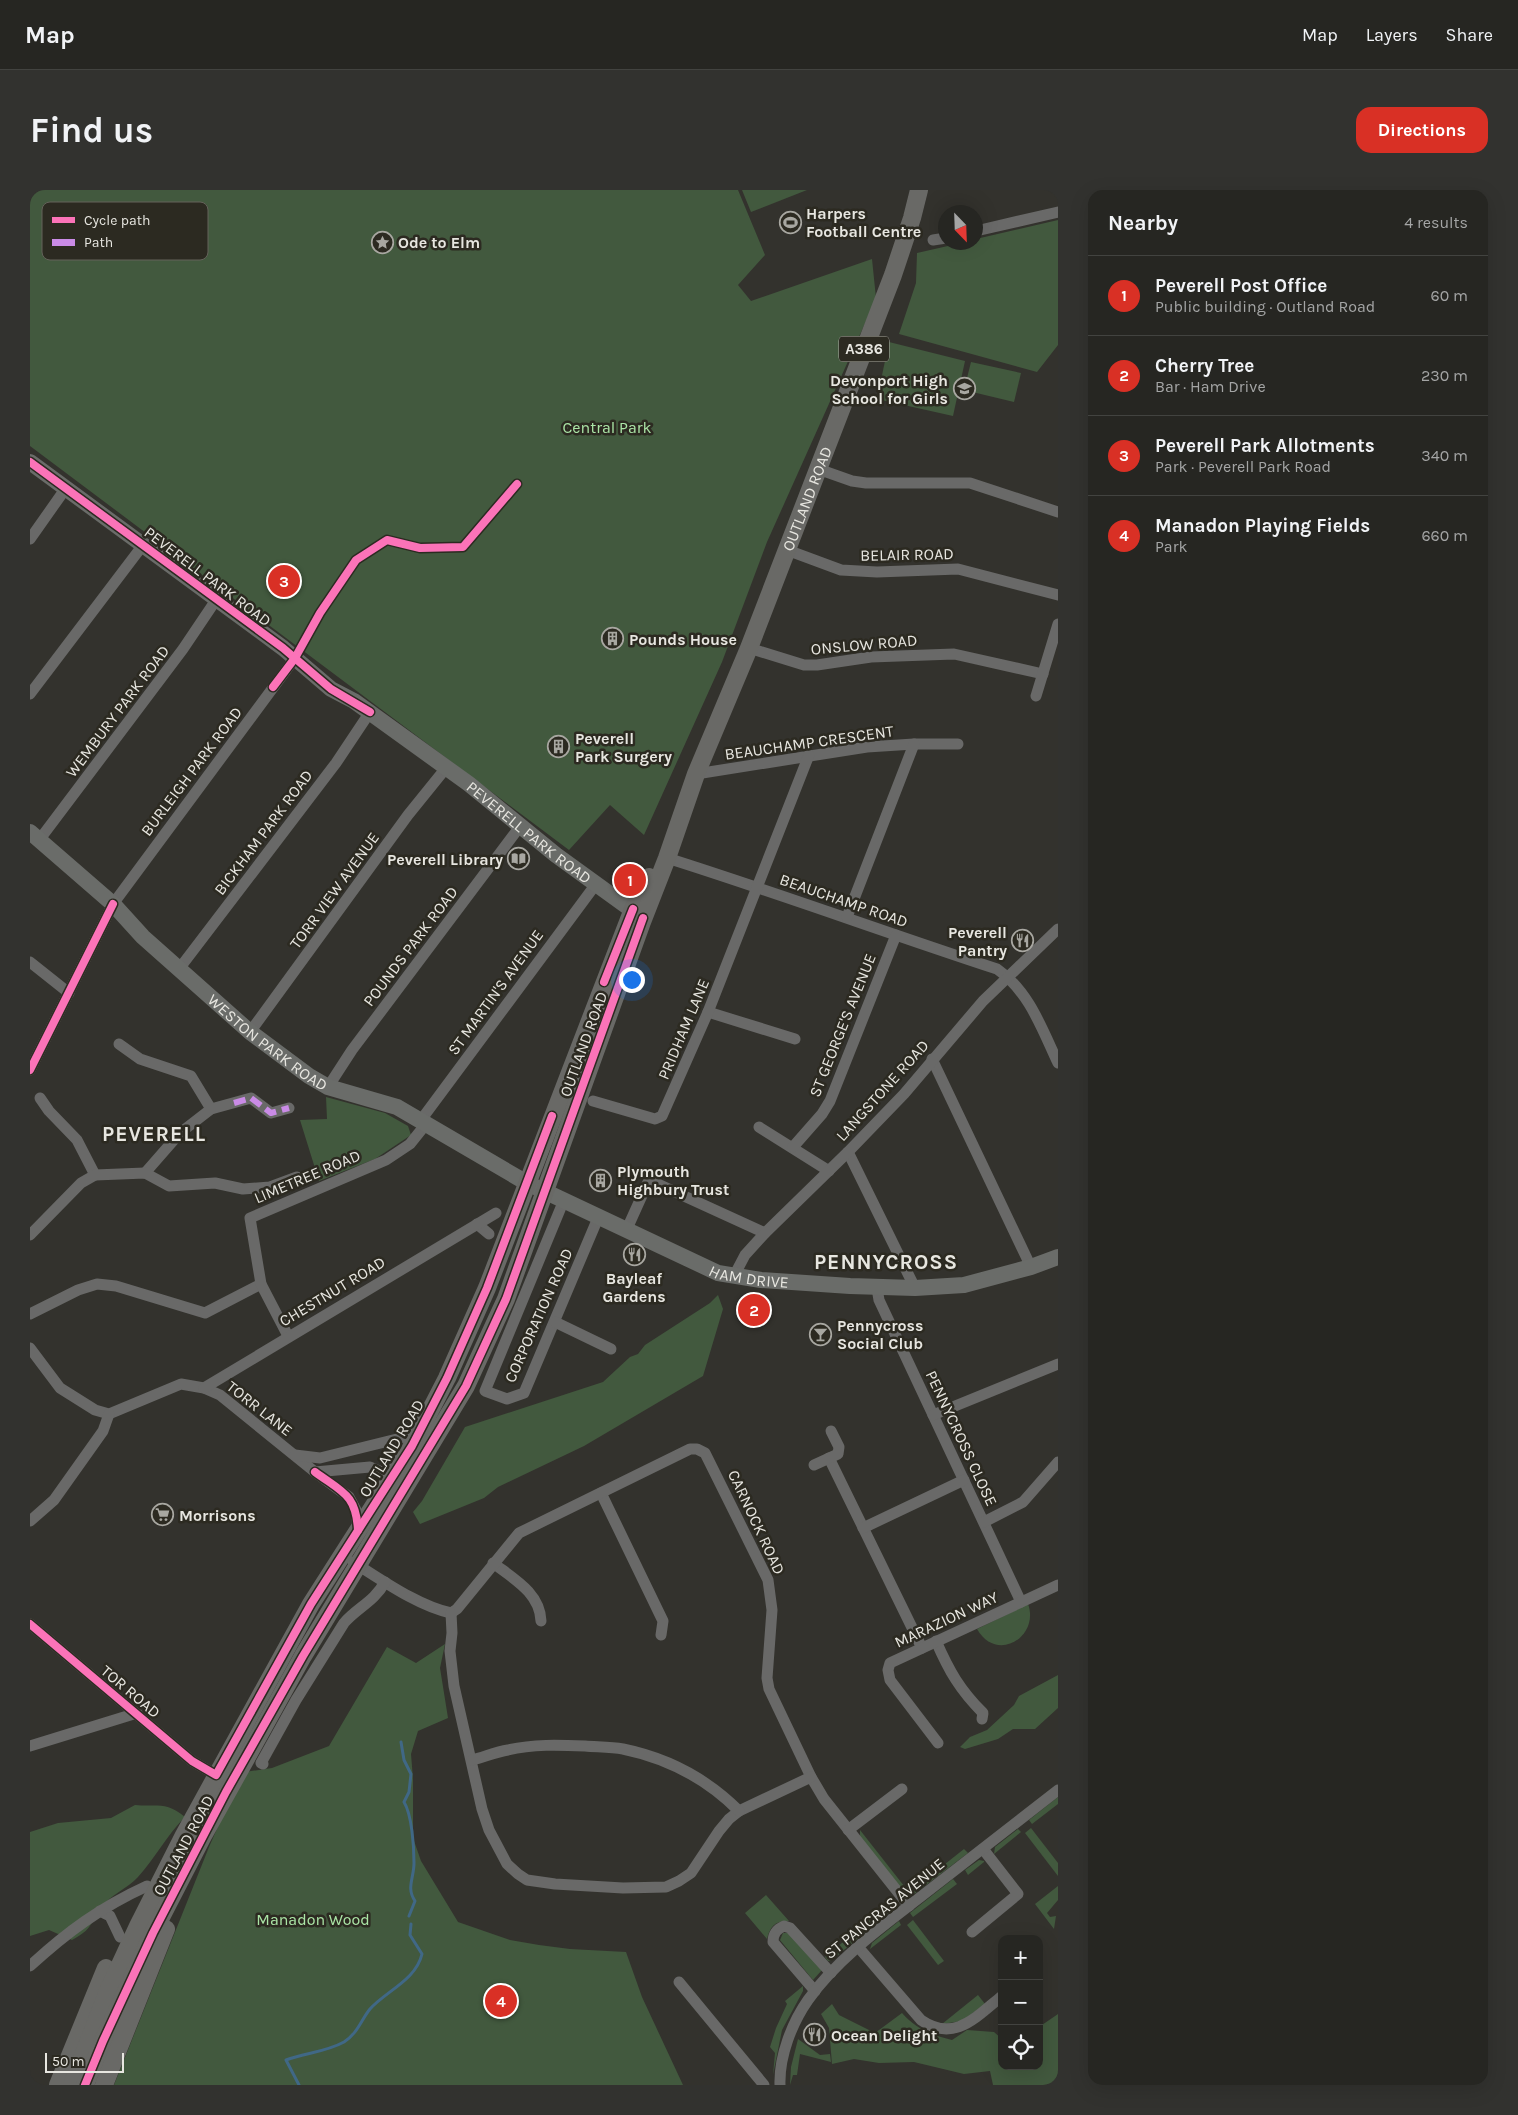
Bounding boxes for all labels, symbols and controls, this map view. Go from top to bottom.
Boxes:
text: Map [25,21,75,49]
text: Map [1302,24,1338,46]
text: Layers [1366,24,1418,46]
text: Share [1446,24,1493,46]
button: Directions [1356,107,1488,153]
text: Find us [30,110,153,151]
legend [42,202,208,260]
place label: Harpers Football Centre [806,204,921,241]
north arrow [938,205,983,250]
sports icon: Harpers Football Centre [778,210,802,234]
text: Nearby [1108,211,1178,235]
text: Cycle path [84,212,150,229]
text: 4 results [1404,213,1468,232]
place icon: Ode to Elm [370,230,394,254]
place label: Ode to Elm [398,233,480,252]
text: Path [84,234,113,251]
text: Peverell Post Office [1155,275,1327,297]
text: 1 [1121,286,1127,305]
text: 60 m [1431,286,1468,305]
text: Public building · Outland Road [1155,297,1375,316]
road number: A386 [839,336,889,362]
text: Cherry Tree [1155,355,1254,377]
text: 2 [1119,366,1129,385]
text: 230 m [1421,366,1468,385]
place label: Devonport High School for Girls [830,371,948,408]
school or university icon: Devonport High School for Girls [952,377,976,401]
text: Bar · Ham Drive [1155,377,1266,396]
park label: Central Park [562,418,652,437]
text: Peverell Park Allotments [1155,435,1375,457]
street label: OUTLAND ROAD [778,444,836,554]
text: 3 [1119,446,1129,465]
text: 340 m [1421,446,1468,465]
text: Park · Peverell Park Road [1155,457,1331,476]
text: Manadon Playing Fields [1155,515,1370,537]
street label: PEVERELL PARK ROAD [140,522,275,630]
text: 4 [1119,526,1129,545]
text: 660 m [1421,526,1468,545]
text: Park [1155,537,1187,556]
street label: BELAIR ROAD [860,544,954,565]
pin: 3 [268,562,300,600]
building icon: Pounds House [601,627,625,651]
place label: Pounds House [629,630,737,649]
street label: ONSLOW ROAD [810,630,918,659]
street label: WEMBURY PARK ROAD [62,642,173,781]
street label: BURLEIGH PARK ROAD [137,703,246,840]
street label: BEAUCHAMP CRESCENT [723,721,895,764]
place label: Peverell Park Surgery [575,729,672,766]
building icon: Peverell Park Surgery [547,735,571,759]
street label: BICKHAM PARK ROAD [210,766,317,899]
street label: PEVERELL PARK ROAD [463,777,595,888]
street label: TORR VIEW AVENUE [286,828,383,952]
library icon: Peverell Library [507,847,531,871]
place label: Peverell Library [387,850,503,869]
pin: 1 [614,861,646,899]
street label: BEAUCHAMP ROAD [777,870,910,931]
street label: POUNDS PARK ROAD [359,883,462,1010]
place label: Peverell Pantry [948,923,1007,960]
street label: ST MARTIN'S AVENUE [444,926,547,1059]
restaurant icon: Peverell Pantry [1011,929,1035,953]
street label: ST GEORGE'S AVENUE [805,951,880,1100]
your location [619,967,645,993]
street label: PRIDHAM LANE [654,976,713,1082]
street label: OUTLAND ROAD [556,989,611,1099]
street label: WESTON PARK ROAD [204,990,331,1095]
street label: LANGSTONE ROAD [832,1036,933,1145]
district label: PEVERELL [102,1122,206,1146]
street label: LIMETREE ROAD [251,1145,363,1207]
place label: Plymouth Highbury Trust [617,1162,729,1199]
building icon: Plymouth Highbury Trust [589,1168,613,1192]
restaurant icon: Bayleaf Gardens [622,1242,646,1266]
street label: CORPORATION ROAD [500,1245,577,1385]
district label: PENNYCROSS [814,1250,958,1274]
street label: CHESTNUT ROAD [276,1252,389,1331]
street label: HAM DRIVE [706,1261,789,1292]
place label: Bayleaf Gardens [602,1269,666,1306]
pin: 2 [738,1291,770,1329]
place label: Pennycross Social Club [837,1316,923,1353]
bar icon: Pennycross Social Club [809,1322,833,1346]
street label: PENNYCROSS CLOSE [922,1367,1001,1509]
street label: TORR LANE [223,1377,296,1440]
street label: OUTLAND ROAD [355,1396,428,1501]
street label: CARNOCK ROAD [724,1467,789,1578]
supermarket icon: Morrisons [151,1503,175,1527]
place label: Morrisons [179,1506,256,1525]
street label: MARAZION WAY [891,1587,1001,1652]
street label: TOR ROAD [97,1661,164,1722]
street label: OUTLAND ROAD [149,1792,218,1899]
street label: ST PANCRAS AVENUE [820,1854,948,1963]
park label: Manadon Wood [256,1910,370,1929]
map controls [998,1935,1043,2070]
button: + [998,1935,1043,1980]
button: − [998,1980,1043,2025]
pin: 4 [485,1982,517,2020]
restaurant icon: Ocean Delight [803,2023,827,2047]
button: locate [998,2025,1043,2070]
place label: Ocean Delight [831,2026,937,2045]
scale bar [45,2050,124,2073]
text: 50 m [52,2053,85,2070]

